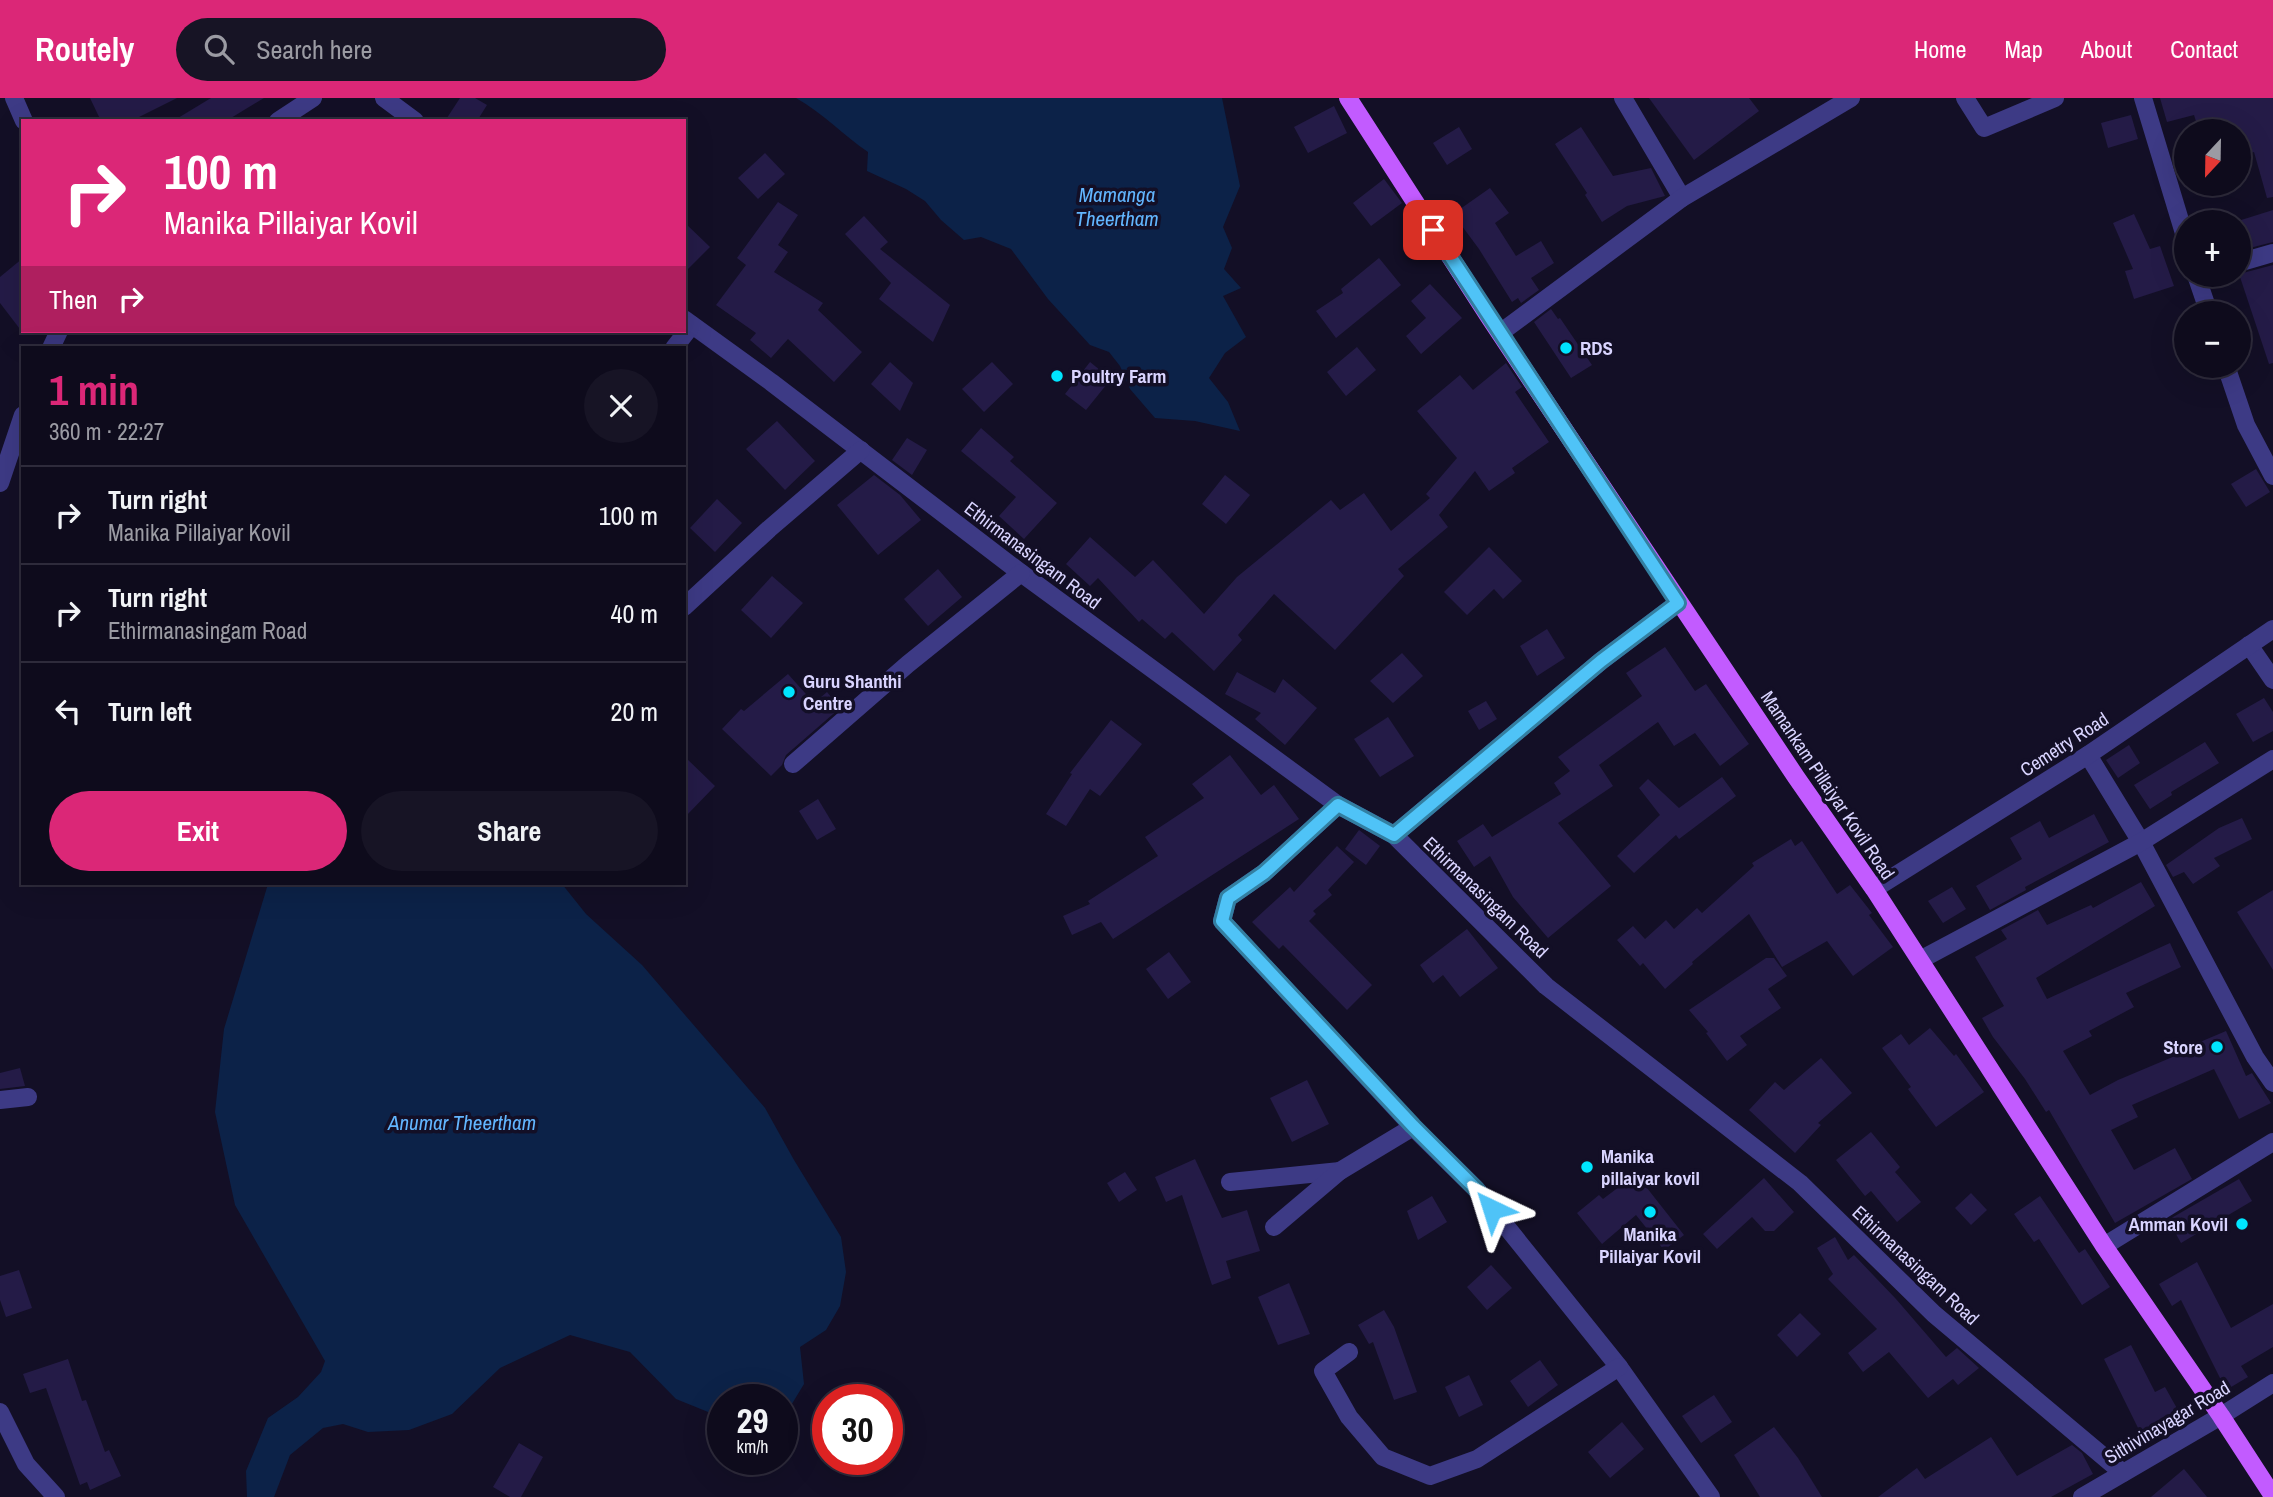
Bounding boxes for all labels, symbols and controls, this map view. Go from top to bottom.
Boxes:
search box [176,18,666,81]
text: Routely [35,27,134,71]
icon: search [200,30,238,68]
text: Search here [256,32,372,67]
text: Home [1914,33,1966,65]
text: Map [2004,33,2043,65]
text: About [2081,33,2132,65]
text: Contact [2170,33,2238,65]
north arrow [2174,119,2250,196]
map controls [2174,119,2251,378]
text: 100 m [164,138,278,204]
icon: right [49,147,140,238]
water label: Mamanga Theertham [1075,180,1159,233]
pin [1403,200,1463,260]
text: Manika Pillaiyar Kovil [164,201,418,244]
button: + [2174,210,2251,287]
icon: arrive [1414,211,1452,249]
icon: right [112,280,150,318]
text: Then [49,282,98,317]
button: − [2174,301,2251,378]
place label: RDS [1580,335,1613,361]
marker: RDS [1558,340,1574,356]
text: 1 min [49,362,139,418]
place label: Poultry Farm [1071,363,1166,389]
marker: Poultry Farm [1049,368,1065,384]
button: close [584,369,658,443]
text: 360 m · 22:27 [49,416,164,447]
text: Turn right [108,482,207,517]
street label: Ethirmanasingam Road [959,495,1107,615]
icon: right [49,496,87,534]
text: 100 m [599,498,658,533]
text: Manika Pillaiyar Kovil [108,517,290,548]
text: Turn right [108,580,207,615]
icon: right [49,594,87,632]
text: 40 m [611,596,658,631]
text: Ethirmanasingam Road [108,615,307,646]
place label: Guru Shanthi Centre [803,668,902,716]
marker: Guru Shanthi Centre [781,684,797,700]
street label: Mamankam Pillaiyar Kovil Road [1755,685,1901,885]
icon: left [49,692,87,730]
text: Turn left [108,694,192,729]
text: 20 m [611,694,658,729]
street label: Cemetry Road [2015,706,2113,782]
button: Exit [49,791,347,871]
button: Share [361,791,658,871]
street label: Ethirmanasingam Road [1418,830,1554,964]
place label: Store [2163,1034,2203,1060]
marker: Store [2209,1039,2225,1055]
water label: Anumar Theertham [387,1108,536,1137]
place label: Manika pillaiyar kovil [1601,1143,1700,1191]
marker: Manika pillaiyar kovil [1579,1159,1595,1175]
position arrow [1455,1172,1529,1246]
street label: Ethirmanasingam Road [1847,1199,1985,1331]
marker: Manika Pillaiyar Kovil [1642,1204,1658,1220]
place label: Amman Kovil [2128,1211,2228,1237]
marker: Amman Kovil [2234,1216,2250,1232]
place label: Manika Pillaiyar Kovil [1599,1221,1701,1269]
street label: Sithivinayagar Road [2099,1374,2235,1470]
speed limit sign: 30 [812,1384,903,1475]
text: 29 [737,1397,768,1444]
text: km/h [737,1434,769,1459]

